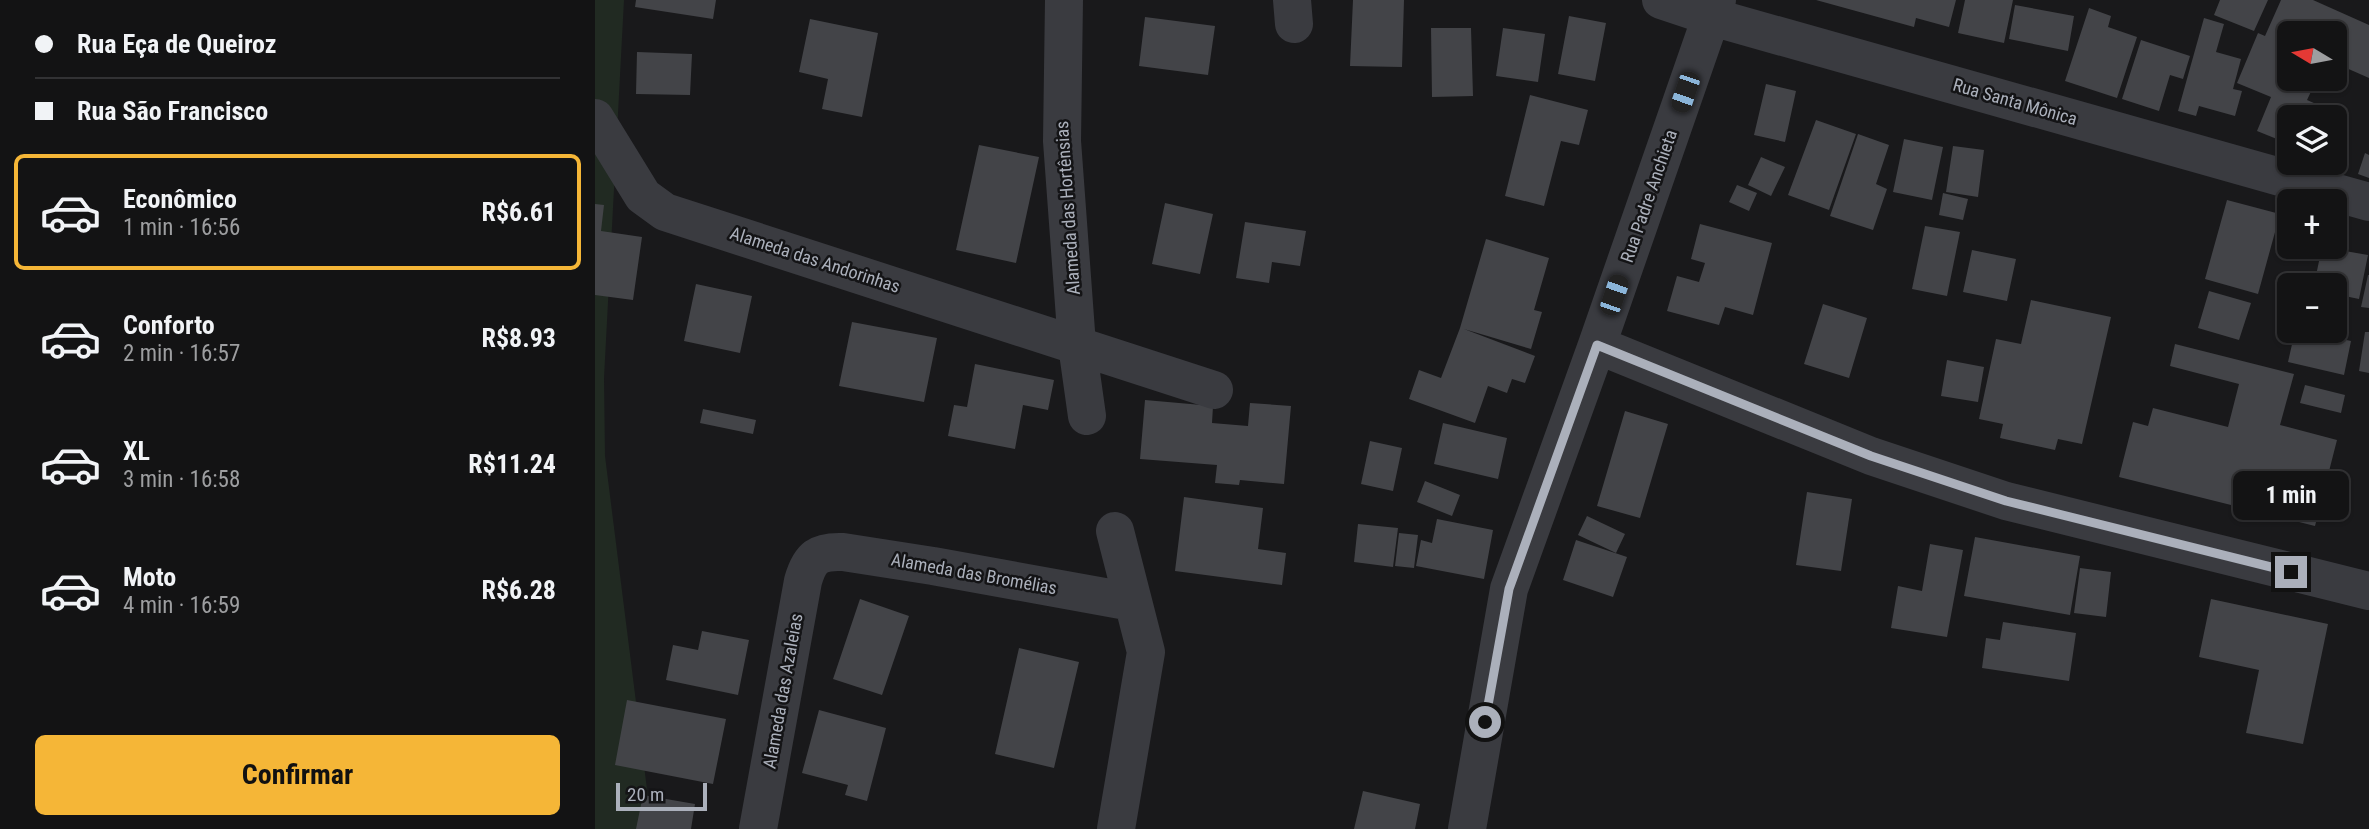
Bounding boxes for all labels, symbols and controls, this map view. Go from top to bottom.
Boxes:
north arrow [2277,21,2347,91]
map controls [2277,21,2347,343]
text: Rua Eça de Queiroz [77,29,277,59]
car [1669,69,1702,115]
street label: Rua Santa Mônica [1951,74,2080,129]
text: Rua São Francisco [77,96,268,126]
button: layers [2277,105,2347,175]
street label: Alameda das Hortênsias [1051,120,1084,296]
street label: Rua Padre Anchieta [1616,127,1681,265]
icon: car [39,181,102,244]
text: Econômico [123,184,237,214]
button: + [2277,189,2347,259]
text: R$6.61 [482,197,556,227]
text: 1 min · 16:56 [123,214,240,241]
street label: Alameda das Andorinhas [727,222,903,297]
car [1598,272,1631,318]
button: − [2277,273,2347,343]
icon: car [39,307,102,370]
text: Conforto [123,310,215,340]
text: R$8.93 [482,323,556,353]
text: 2 min · 16:57 [123,340,240,367]
icon: car [39,433,102,496]
text: XL [123,436,150,466]
text: R$11.24 [468,449,556,479]
text: 3 min · 16:58 [123,466,240,493]
callout: 1 min [2233,470,2349,520]
text: 1 min [2265,482,2317,509]
street label: Alameda das Bromélias [890,549,1059,598]
route end [2275,556,2307,588]
icon: car [39,559,102,622]
text: Moto [123,562,176,592]
text: R$6.28 [482,575,556,605]
text: 4 min · 16:59 [123,592,240,619]
street label: Alameda das Azaleias [759,612,807,770]
route start [1469,706,1501,738]
button: Confirmar [35,735,560,815]
scale bar [616,780,707,812]
text: 20 m [627,783,664,806]

